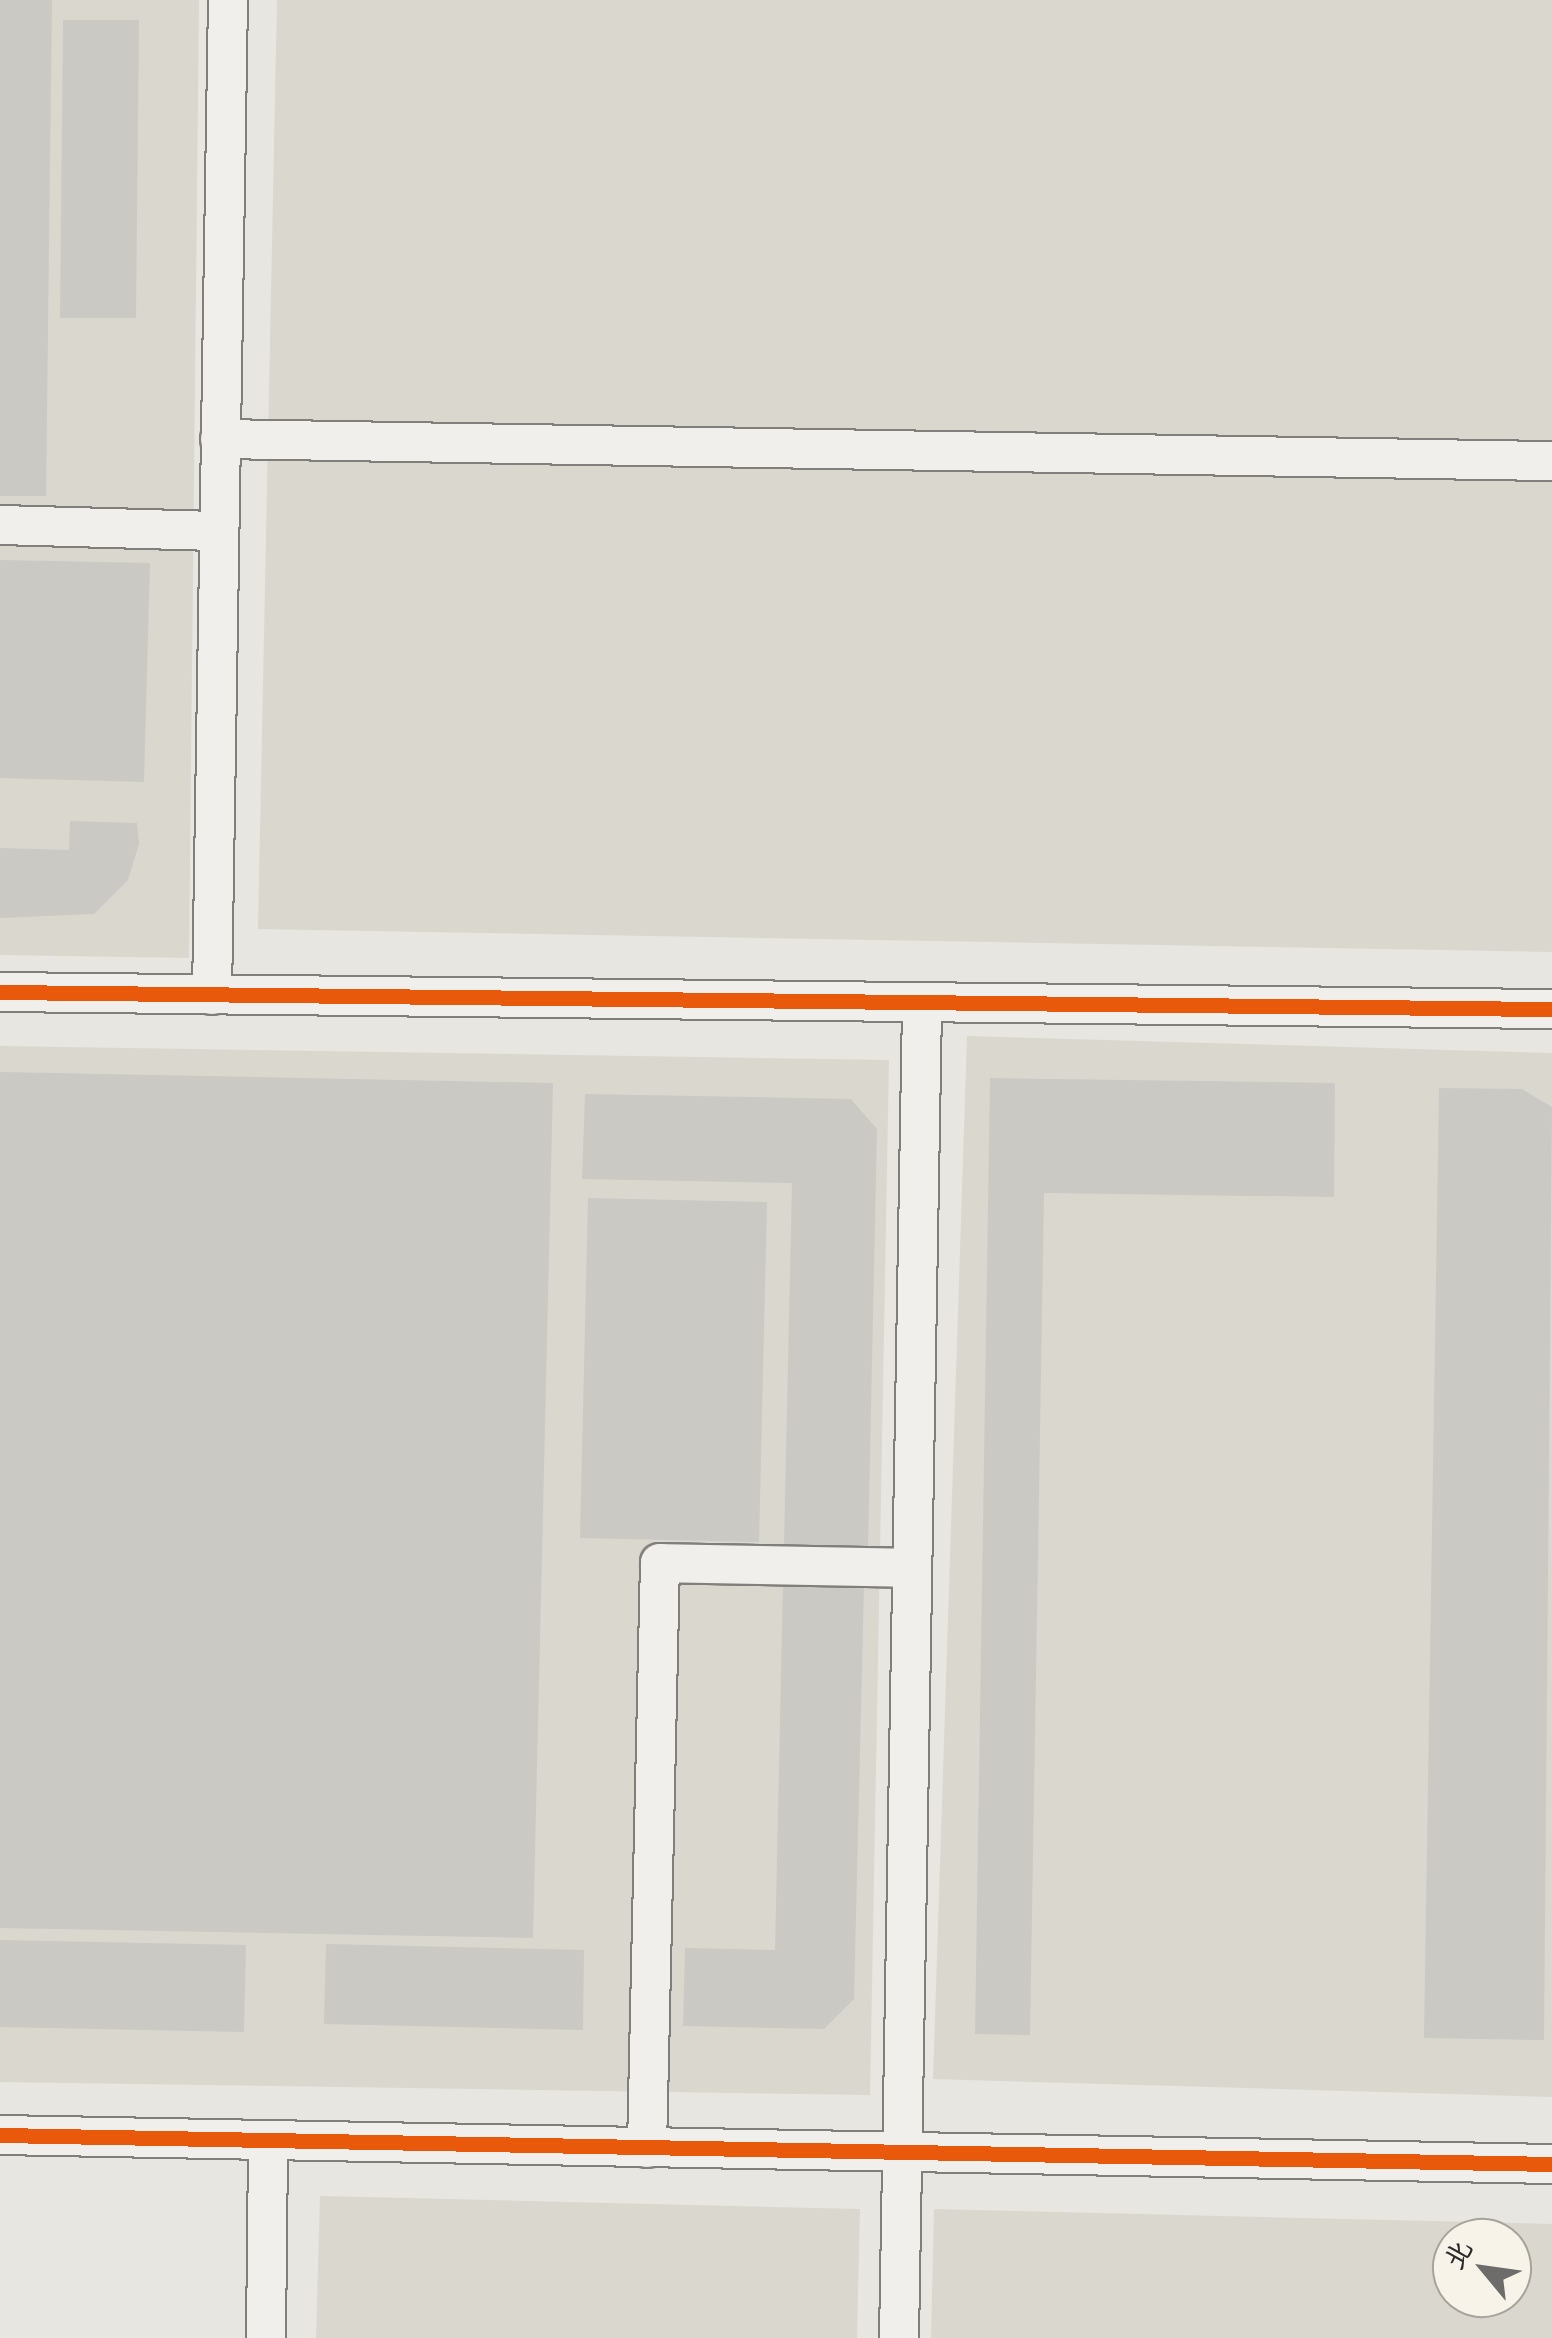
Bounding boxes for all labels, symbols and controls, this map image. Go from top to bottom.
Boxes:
north arrow [1432,2218,1532,2318]
text: 北 [1436,2234,1479,2275]

